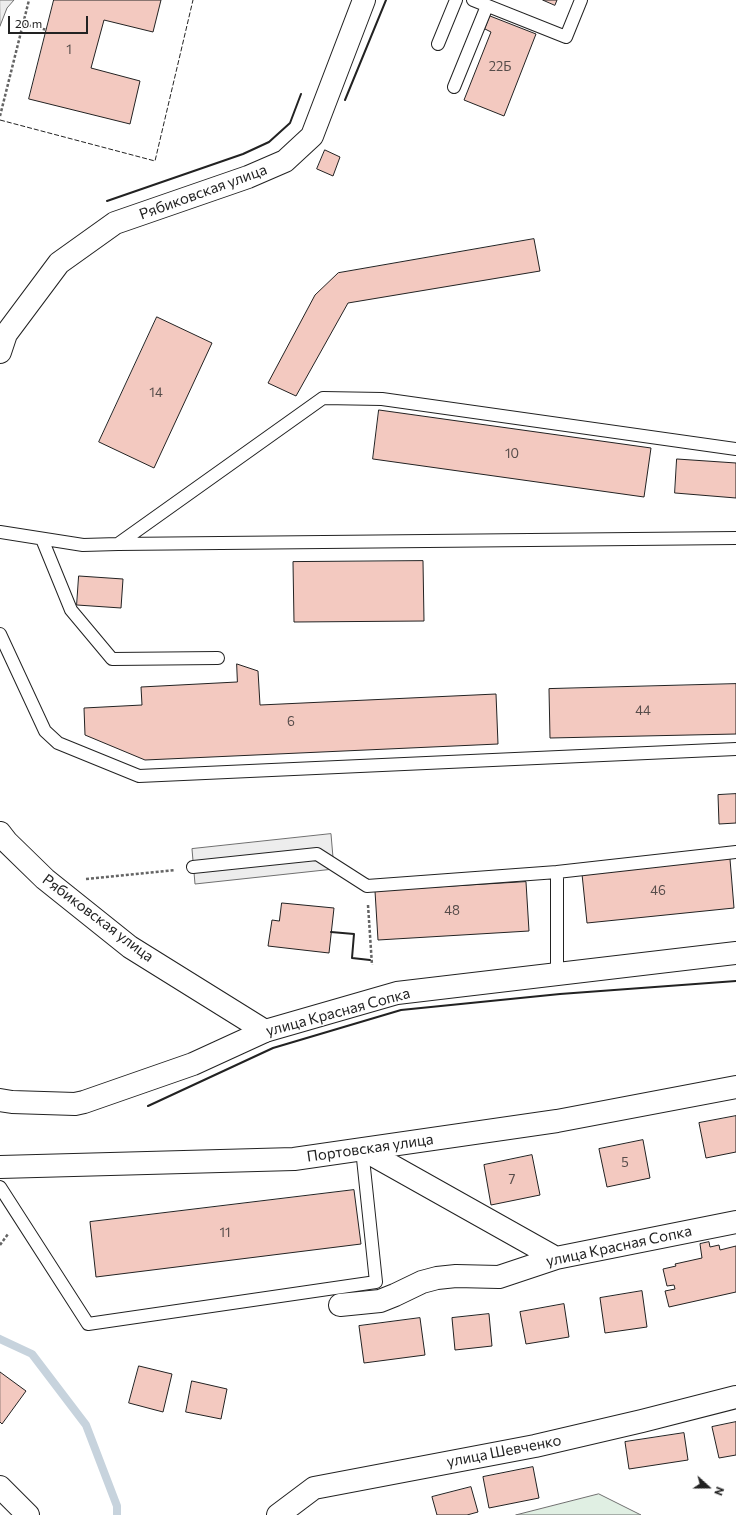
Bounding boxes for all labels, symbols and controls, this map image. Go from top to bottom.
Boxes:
scale bar [10,8,90,34]
text: 20 m [15,16,42,30]
house number: 1 [66,42,72,58]
house number: 22Б [489,59,511,75]
street label: Рябиковская улица [137,161,269,223]
house number: 14 [149,385,163,401]
house number: 10 [505,446,519,462]
house number: 44 [635,703,651,719]
house number: 6 [287,714,295,730]
street label: Рябиковская улица [39,870,157,966]
house number: 46 [650,883,666,899]
house number: 48 [444,903,460,919]
street label: улица Красная Сопка [264,984,412,1040]
street label: Портовская улица [306,1130,434,1166]
house number: 5 [621,1155,629,1171]
house number: 7 [509,1172,515,1188]
street label: улица Красная Сопка [544,1222,694,1270]
house number: 11 [219,1225,231,1241]
street label: улица Шевченко [445,1431,563,1471]
north arrow [688,1467,728,1507]
text: N [712,1485,727,1498]

